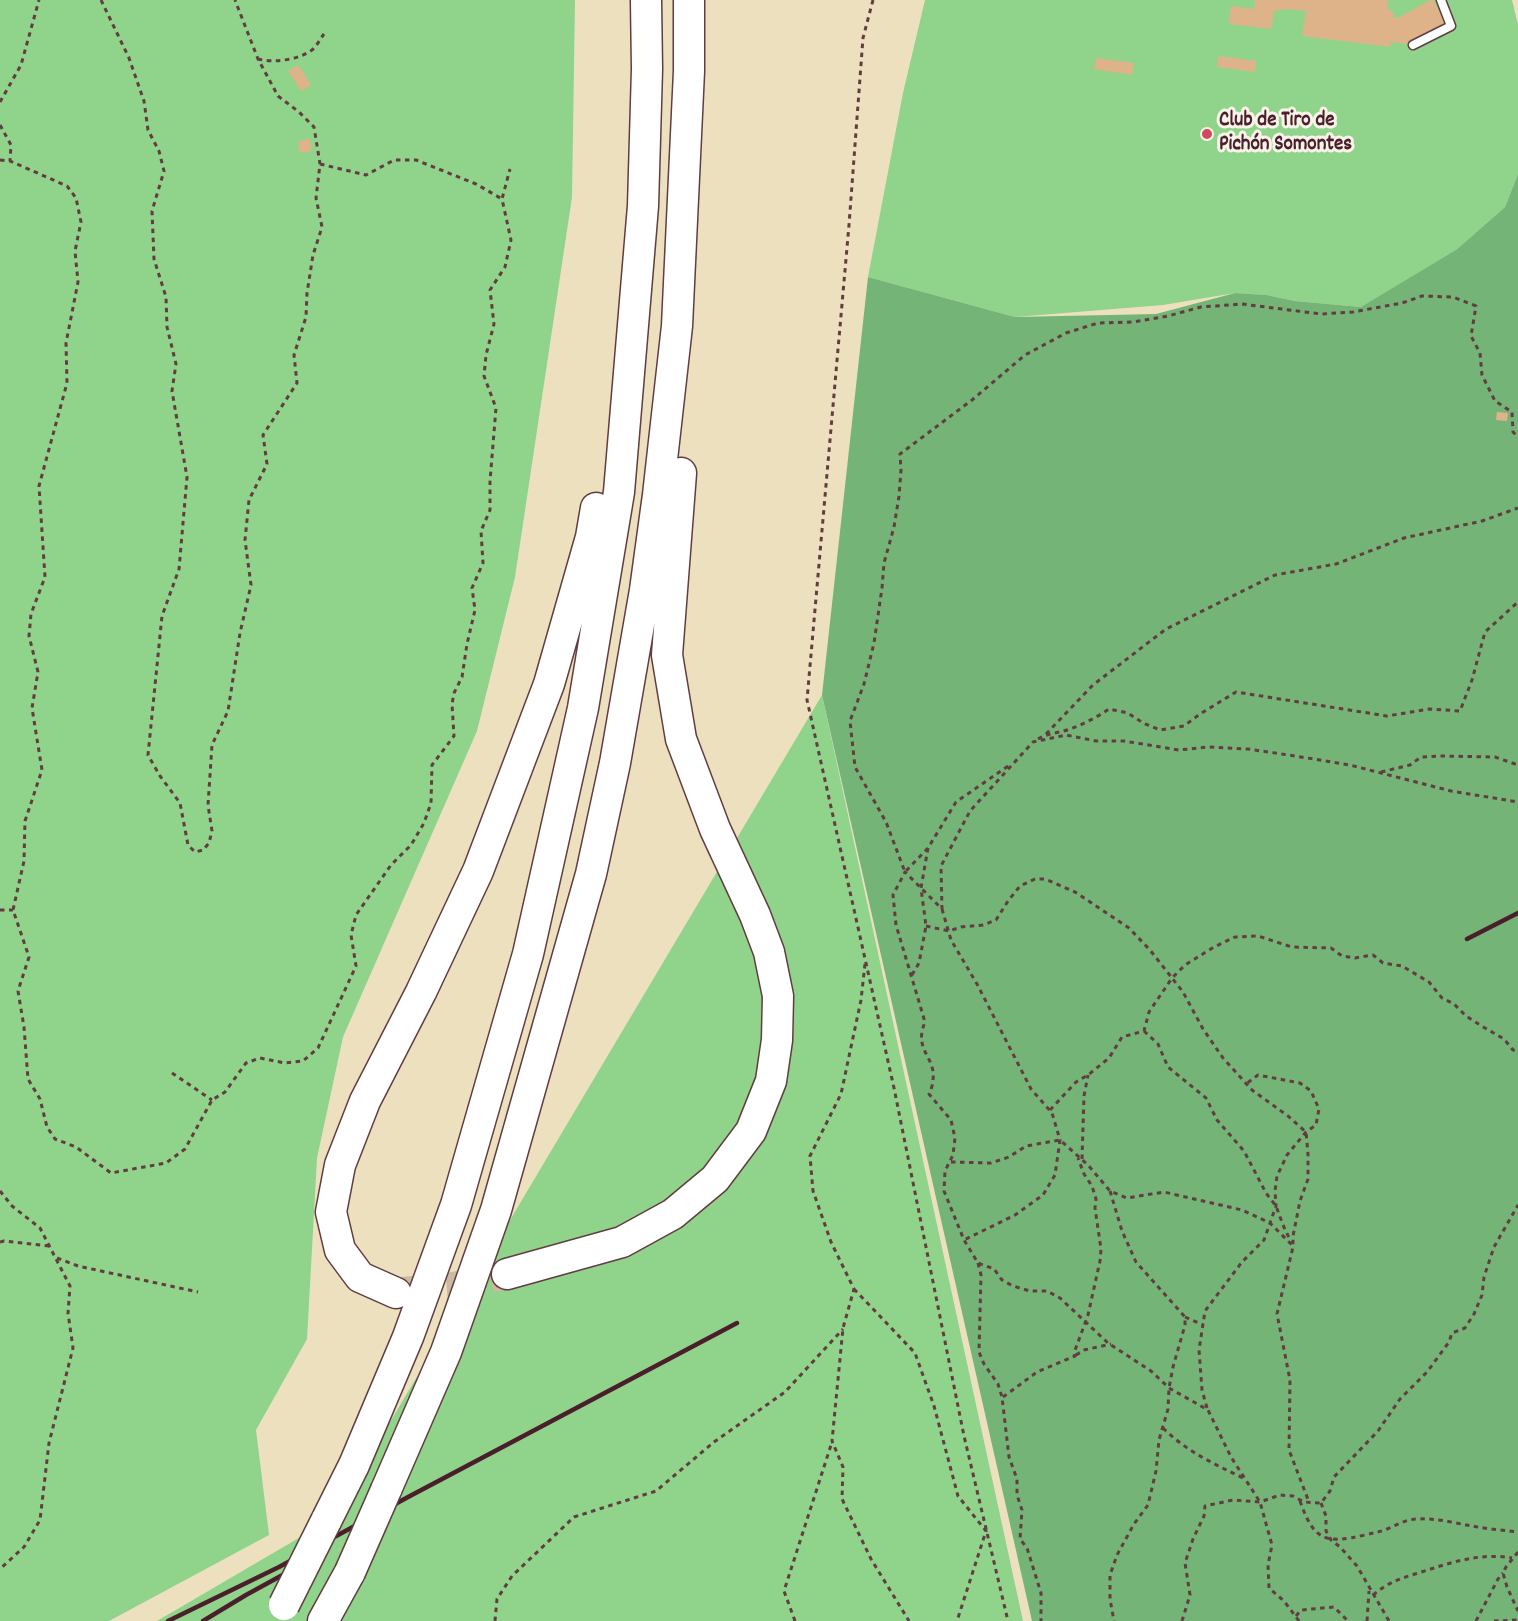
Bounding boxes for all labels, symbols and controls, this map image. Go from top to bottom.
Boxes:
place label: Club de Tiro de Pichón Somontes [1219,109,1352,159]
marker: Club de Tiro de Pichón Somontes [1200,127,1214,141]

